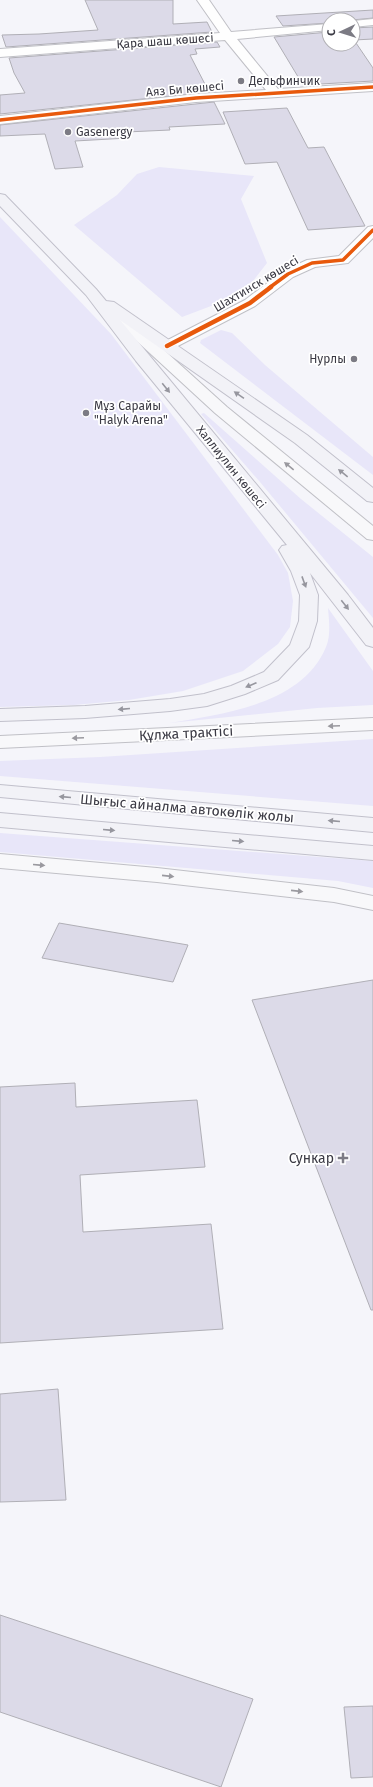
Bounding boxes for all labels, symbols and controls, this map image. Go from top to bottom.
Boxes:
north arrow [321,12,361,52]
text: С [325,28,338,36]
street label: Қара шаш көшесі [116,31,214,51]
place label: Дельфинчик [248,74,321,88]
marker: Дельфинчик [236,76,246,86]
street label: Аяз Би көшесі [145,79,225,99]
place label: Gasenergy [76,125,132,139]
marker: Gasenergy [63,127,73,137]
street label: Шахтинск көшесі [211,253,301,315]
place label: Нурлы [309,352,346,366]
marker: Нурлы [349,354,359,364]
one-way arrow [162,383,171,393]
one-way arrow [233,391,244,399]
place label: Мұз Сарайы "Halyk Arena" [94,399,168,427]
marker: Мұз Сарайы "Halyk Arena" [81,408,91,418]
street label: Халлиулин көшесі [193,423,269,511]
one-way arrow [283,461,294,470]
one-way arrow [337,468,348,477]
one-way arrow [301,576,307,588]
one-way arrow [341,599,349,610]
one-way arrow [245,681,257,688]
one-way arrow [118,705,130,712]
one-way arrow [328,722,340,729]
street label: Құлжа трактісі [138,723,234,744]
one-way arrow [72,735,84,742]
street label: Шығыс айналма автокөлік жолы [79,791,295,826]
one-way arrow [59,794,71,801]
one-way arrow [328,818,340,825]
one-way arrow [103,826,115,833]
one-way arrow [232,838,244,845]
one-way arrow [33,861,45,868]
one-way arrow [162,873,174,880]
one-way arrow [291,888,304,894]
place label: Сункар [289,1150,334,1167]
marker: Сункар [337,1152,349,1164]

